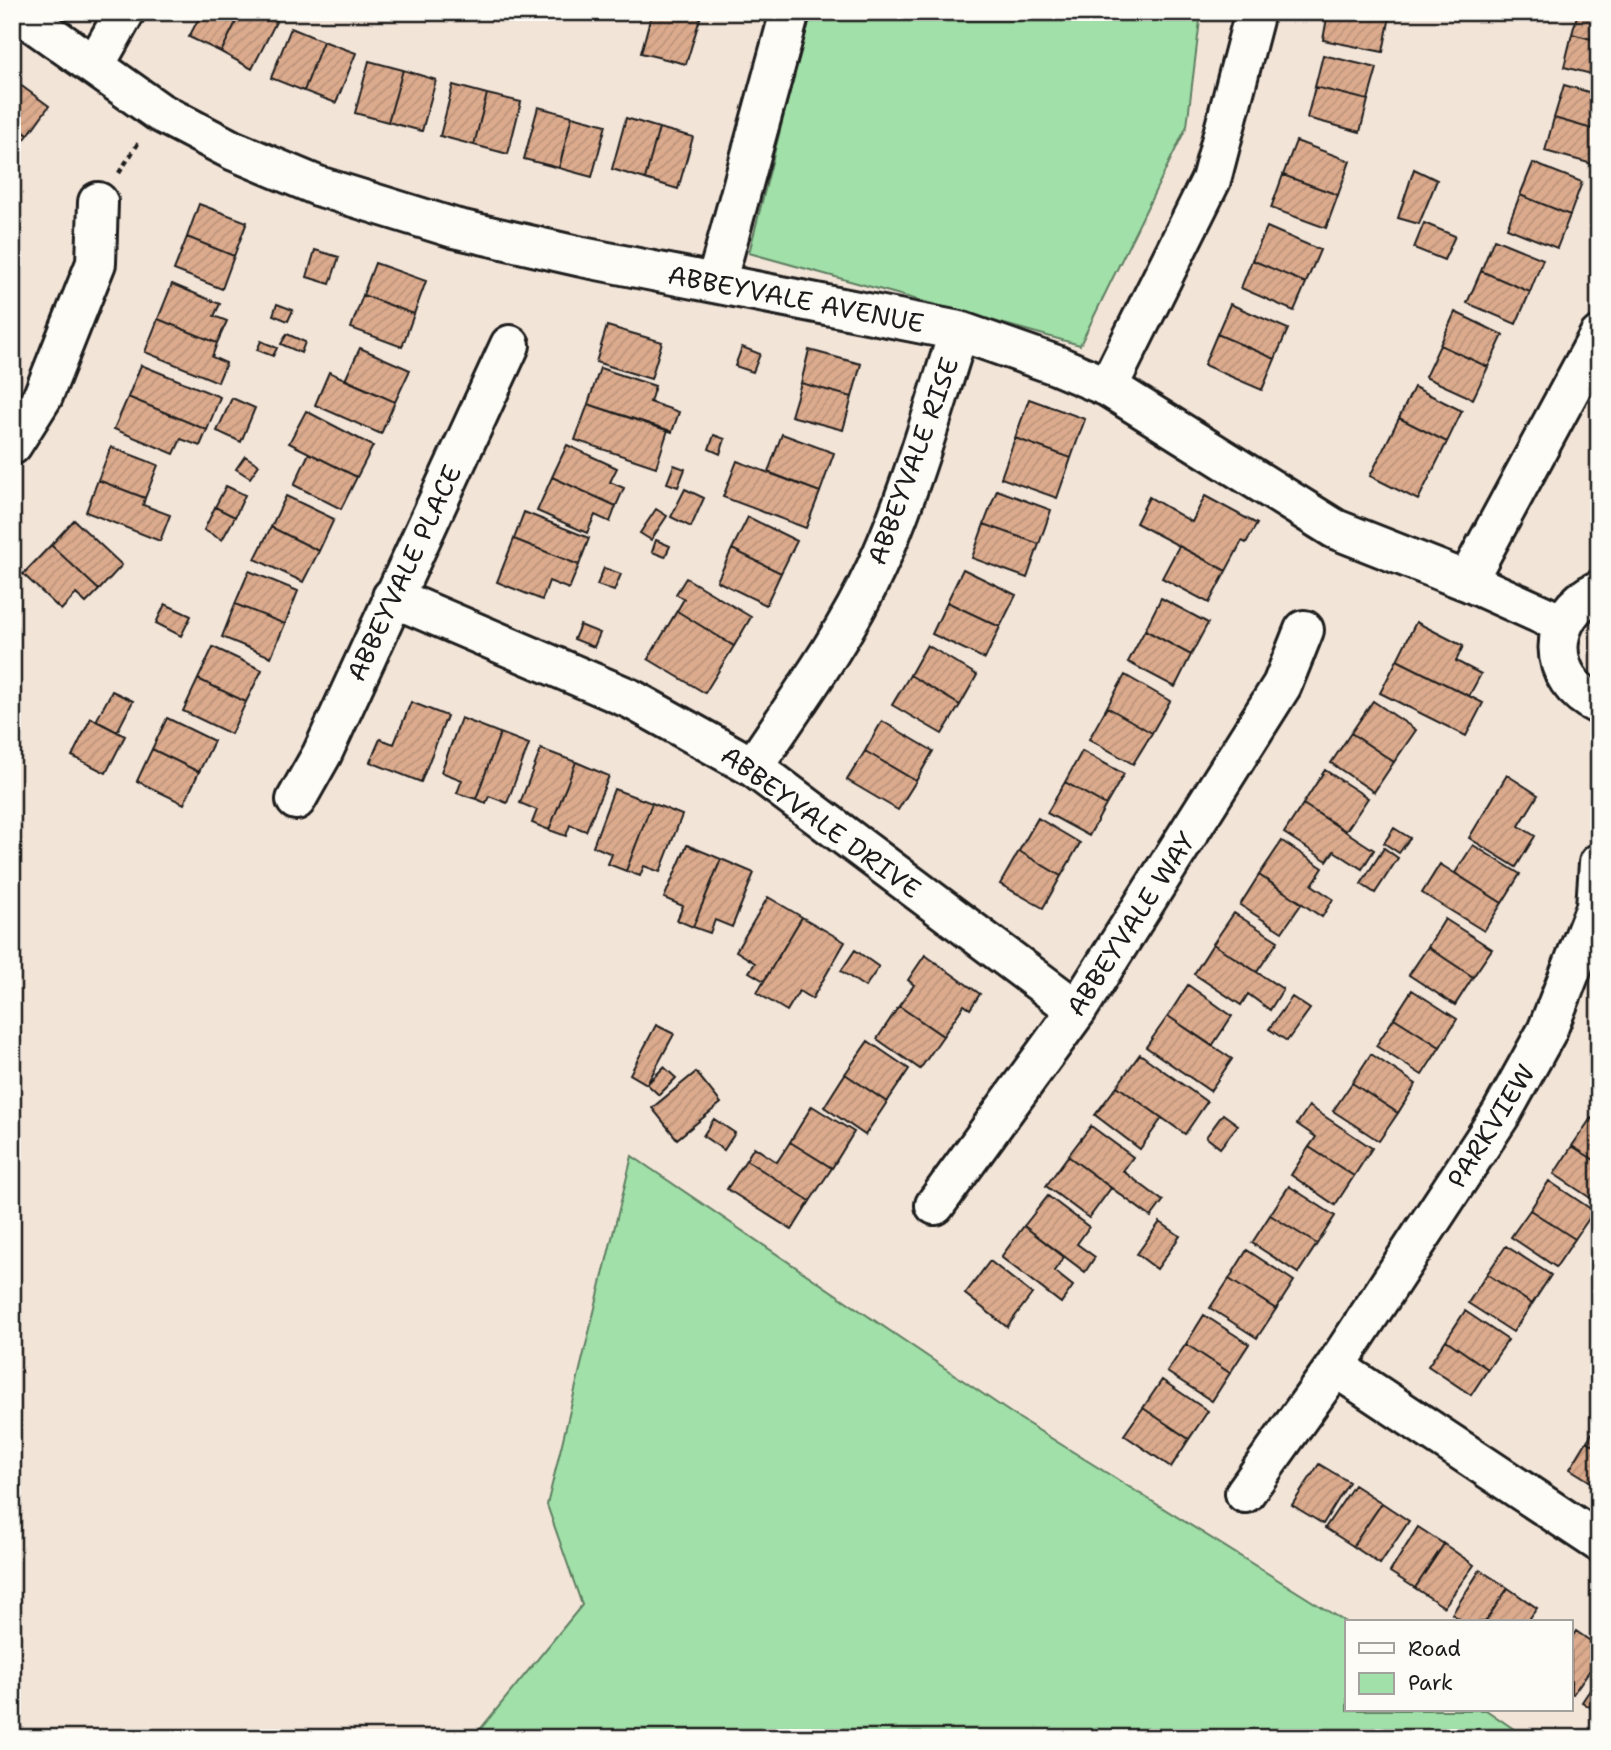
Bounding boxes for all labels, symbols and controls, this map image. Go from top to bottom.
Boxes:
street label: ABBEYVALE AVENUE [665,257,927,341]
street label: ABBEYVALE RISE [859,352,966,570]
street label: ABBEYVALE PLACE [338,459,469,687]
street label: ABBEYVALE DRIVE [714,737,928,906]
street label: ABBEYVALE WAY [1058,825,1203,1023]
street label: PARKVIEW [1439,1057,1542,1194]
legend [1345,1620,1572,1712]
text: Road [1408,1635,1461,1663]
text: Park [1408,1669,1453,1697]

